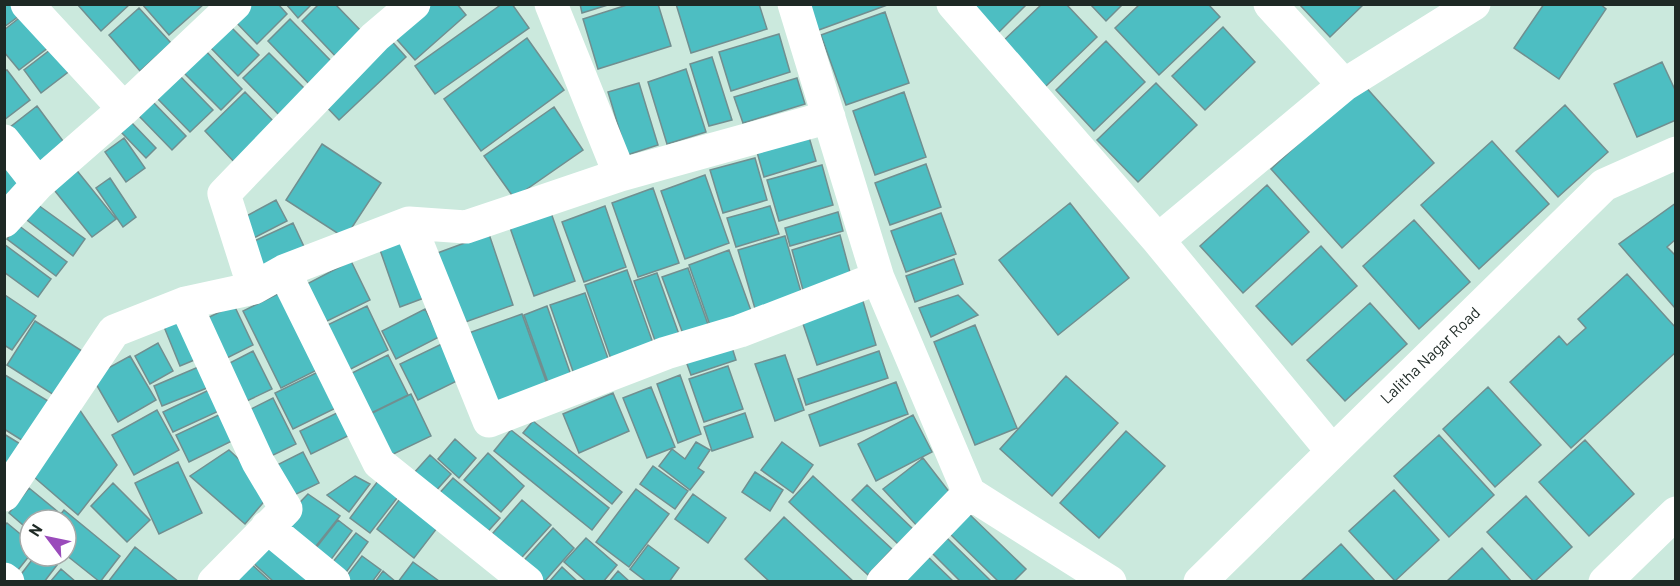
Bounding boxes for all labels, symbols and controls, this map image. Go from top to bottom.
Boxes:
street label: Lalitha Nagar Road [1376,302,1483,407]
north arrow [18,508,78,568]
text: N [24,520,46,539]

